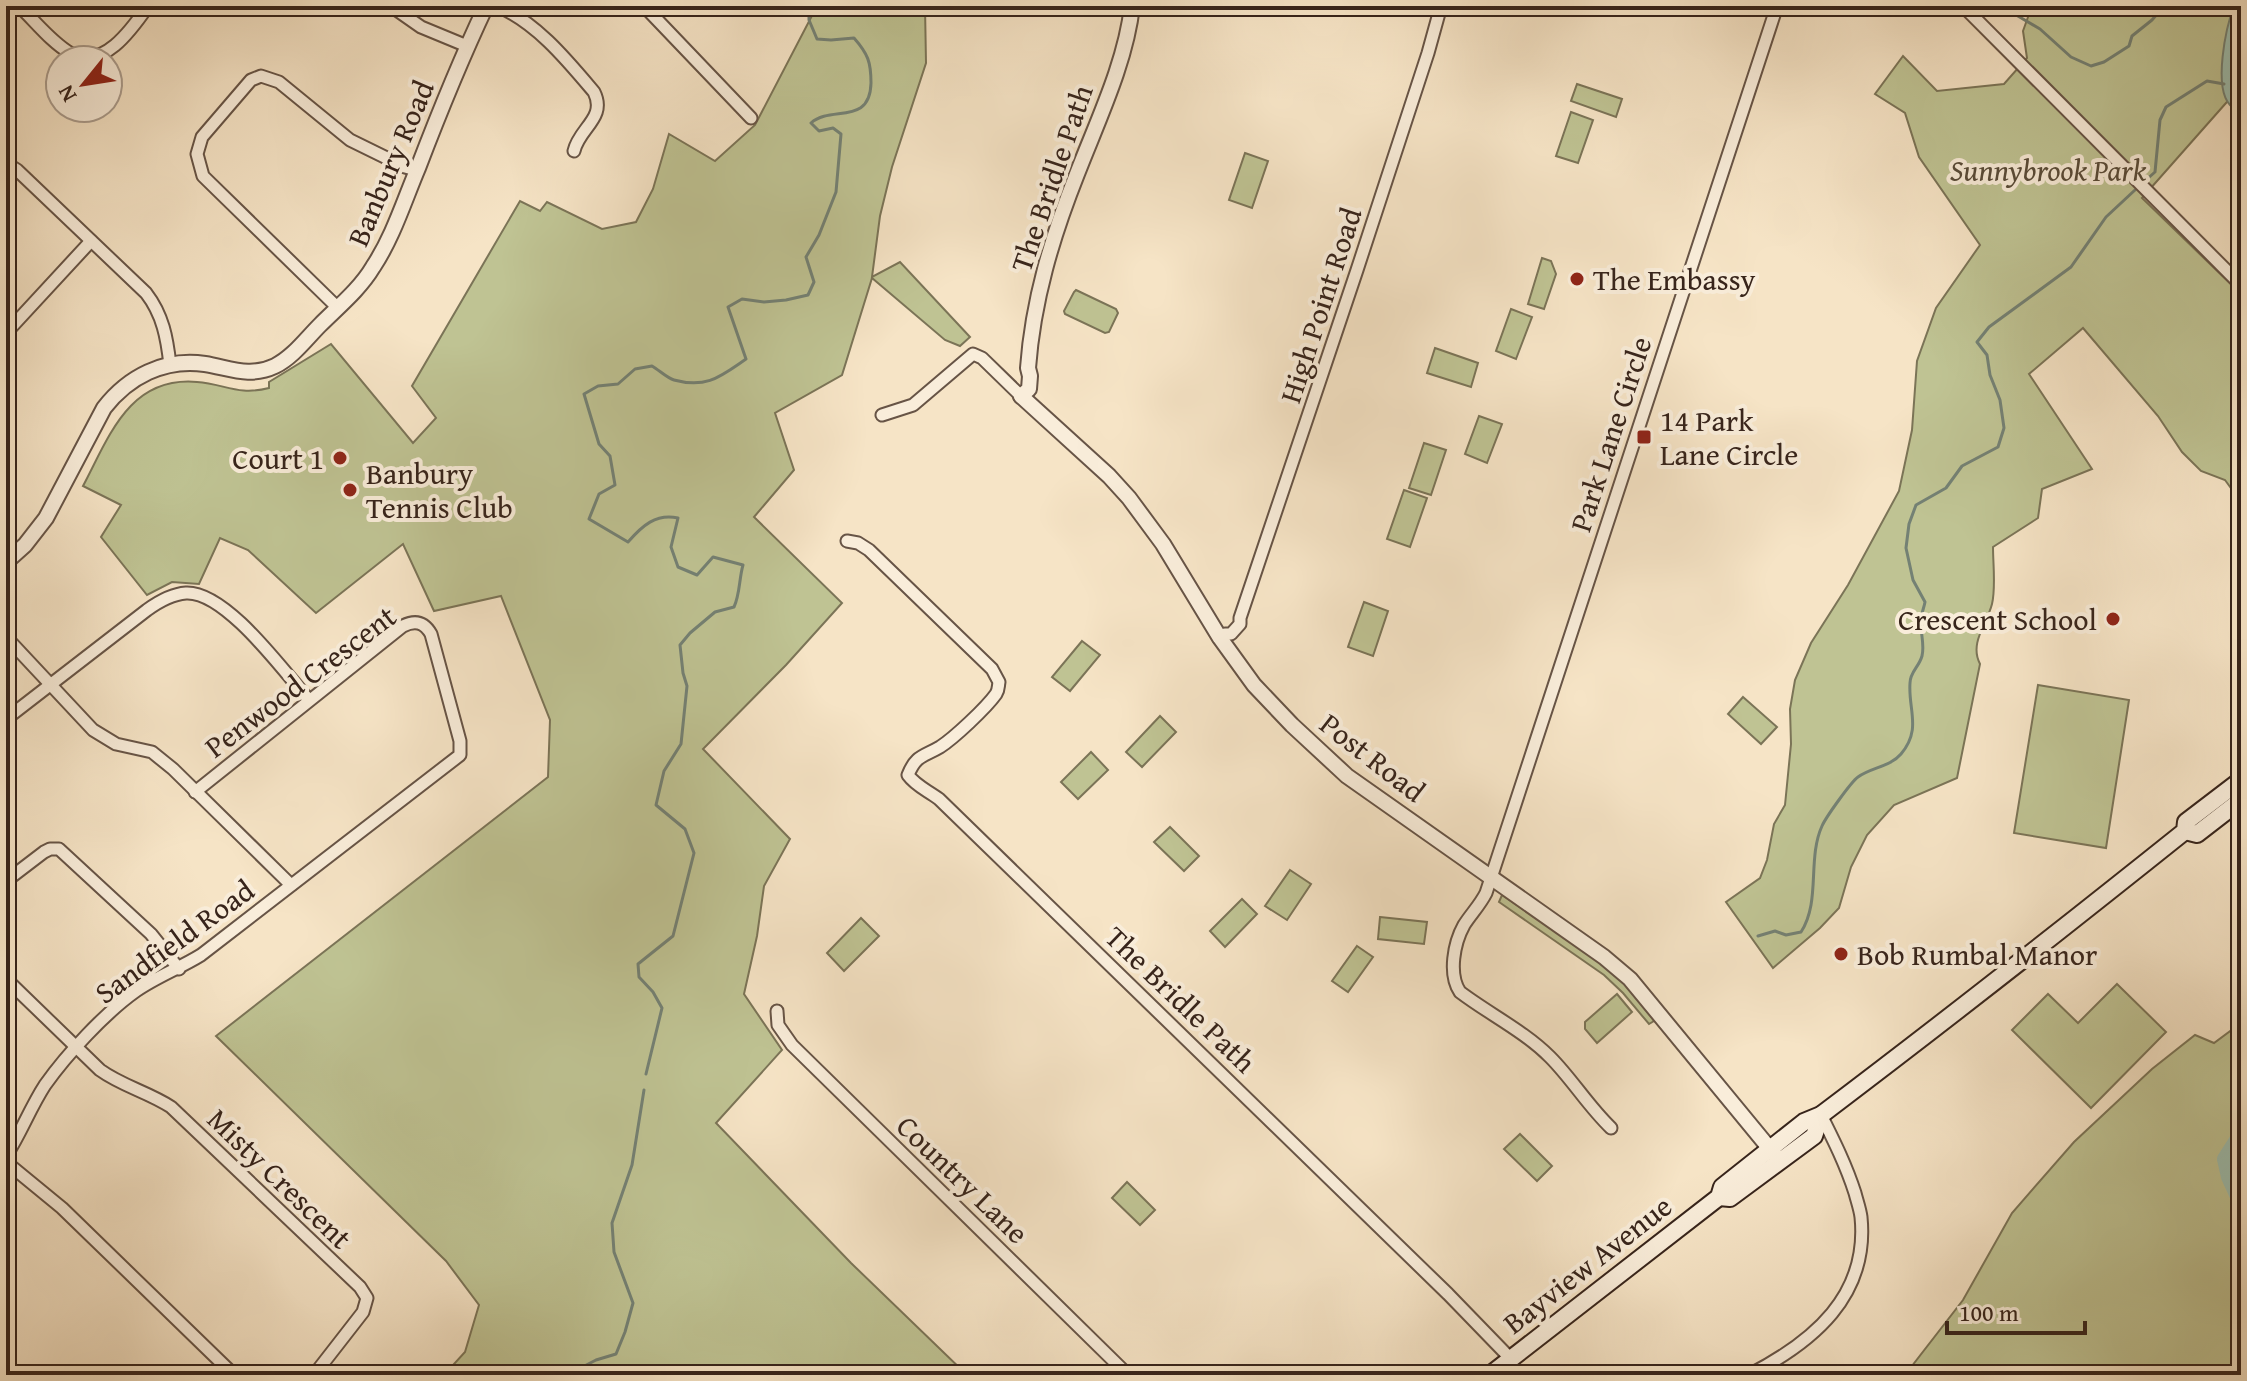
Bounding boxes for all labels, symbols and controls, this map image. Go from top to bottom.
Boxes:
north arrow [44,44,124,124]
street label: Banbury Road [335,73,445,253]
text: N [49,79,84,108]
street label: The Bridle Path [998,79,1104,277]
park label: Sunnybrook Park [1950,148,2147,192]
street label: High Point Road [1268,201,1372,409]
place label: The Embassy [1593,257,1756,301]
marker: The Embassy [1568,270,1586,288]
street label: Park Lane Circle [1558,331,1662,537]
place label: 14 Park Lane Circle [1660,398,1798,476]
marker: 14 Park Lane Circle [1635,428,1653,446]
place label: Court 1 [232,436,324,480]
marker: Court 1 [331,449,349,467]
place label: Banbury Tennis Club [366,451,513,529]
marker: Banbury Tennis Club [341,481,359,499]
street label: Penwood Crescent [195,594,405,768]
place label: Crescent School [1898,597,2097,641]
marker: Crescent School [2104,610,2122,628]
street label: Post Road [1311,702,1435,812]
street label: Sandfield Road [85,868,263,1014]
street label: The Bridle Path [1096,915,1267,1083]
place label: Bob Rumbal Manor [1857,932,2097,976]
marker: Bob Rumbal Manor [1832,945,1850,963]
street label: Misty Crescent [198,1098,362,1259]
street label: Country Lane [887,1105,1039,1253]
street label: Bayview Avenue [1493,1184,1681,1344]
scale bar [1947,1285,2085,1335]
text: 100 m [1959,1295,2019,1330]

